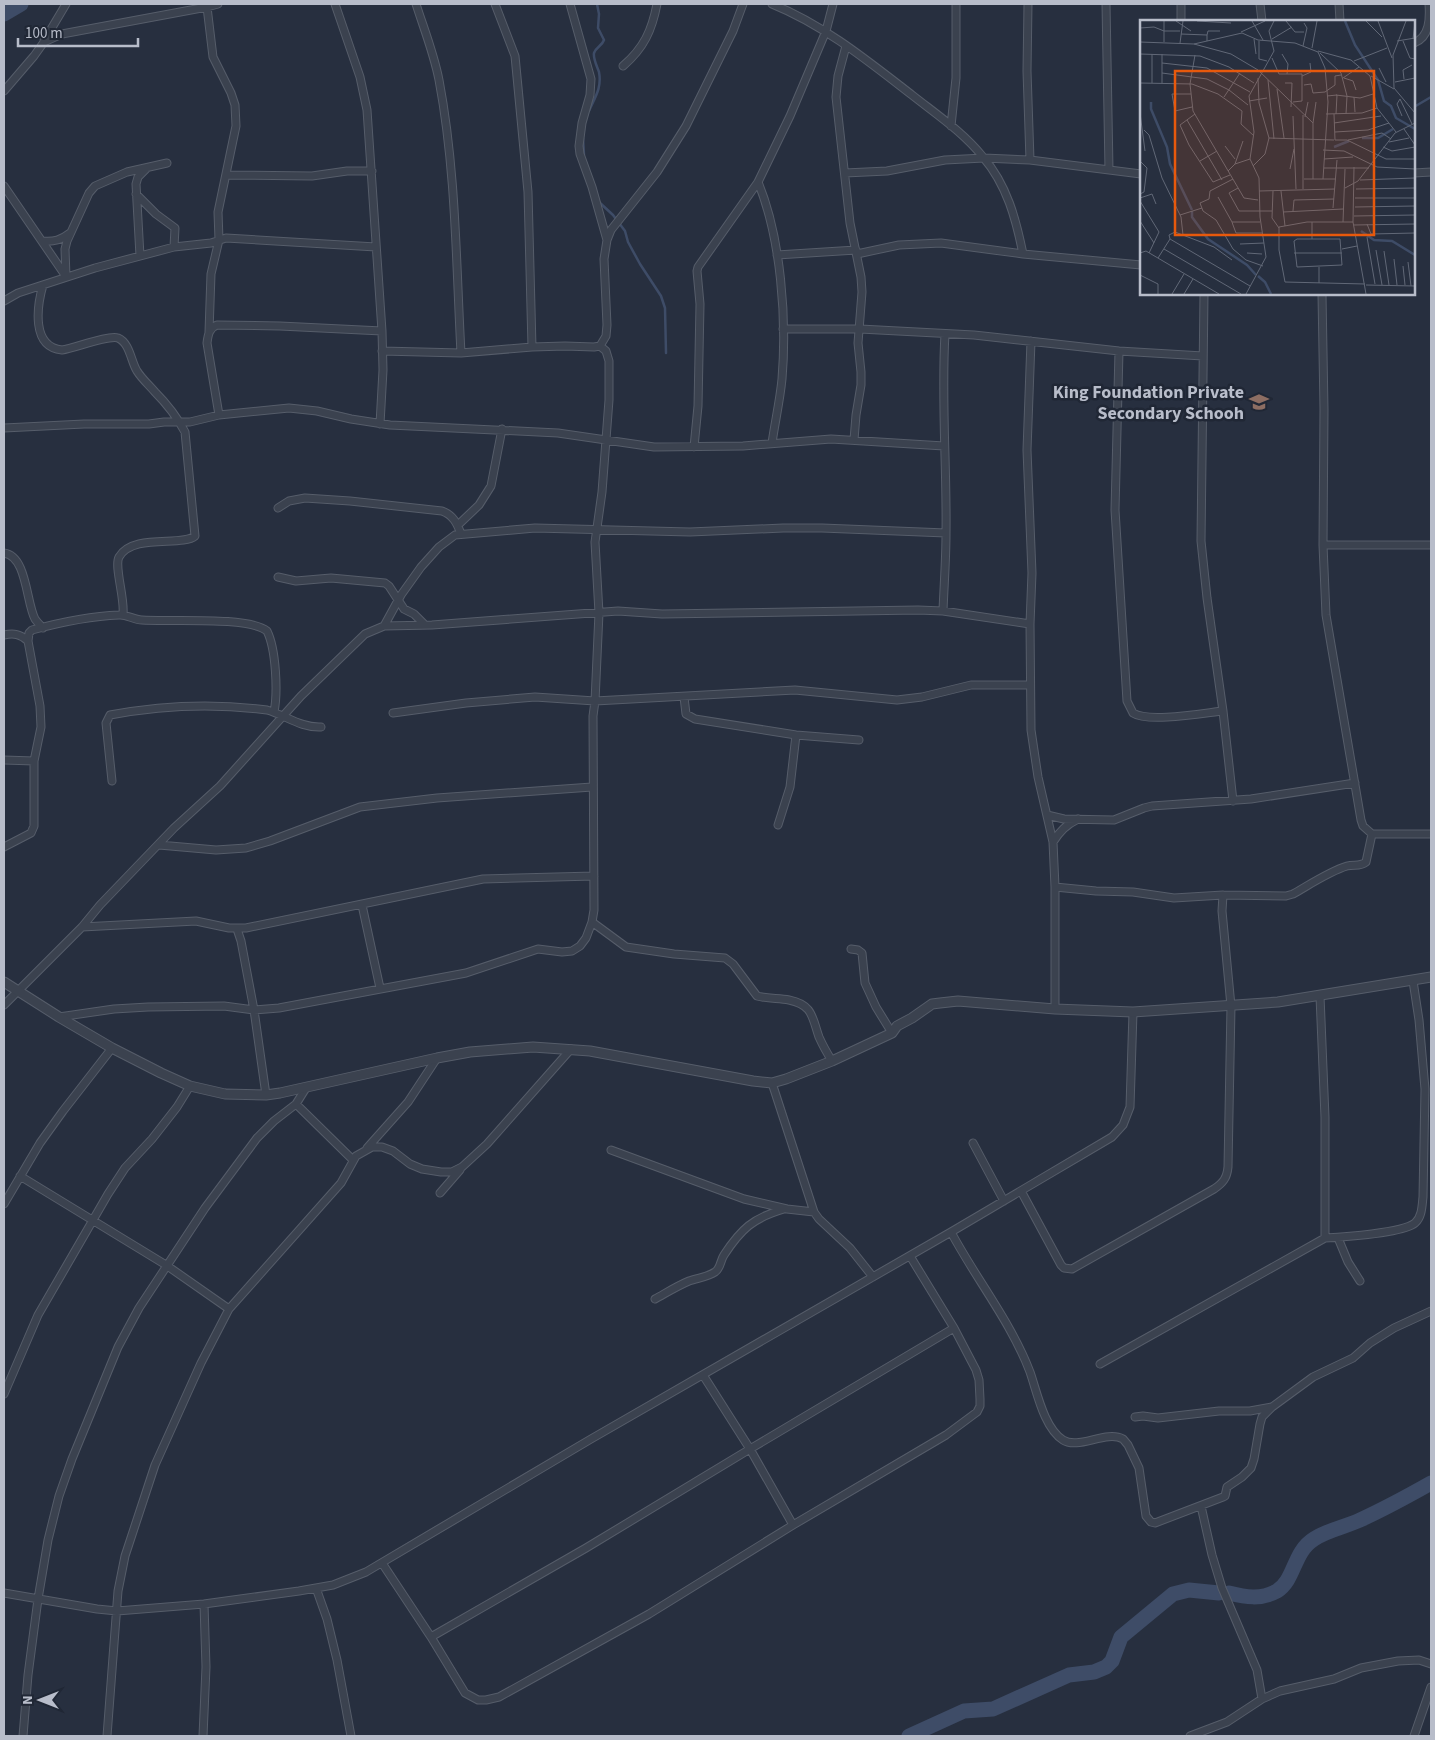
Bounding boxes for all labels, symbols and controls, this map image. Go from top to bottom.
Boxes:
scale bar [18,15,138,47]
inset map [1140,20,1415,295]
text: 100 m [25,23,63,44]
place label: King Foundation Private Secondary Schooh [1053,380,1244,426]
school or university icon: King Foundation Private Secondary Schooh [1248,391,1270,413]
north arrow [15,1675,65,1725]
text: N [18,1695,38,1705]

